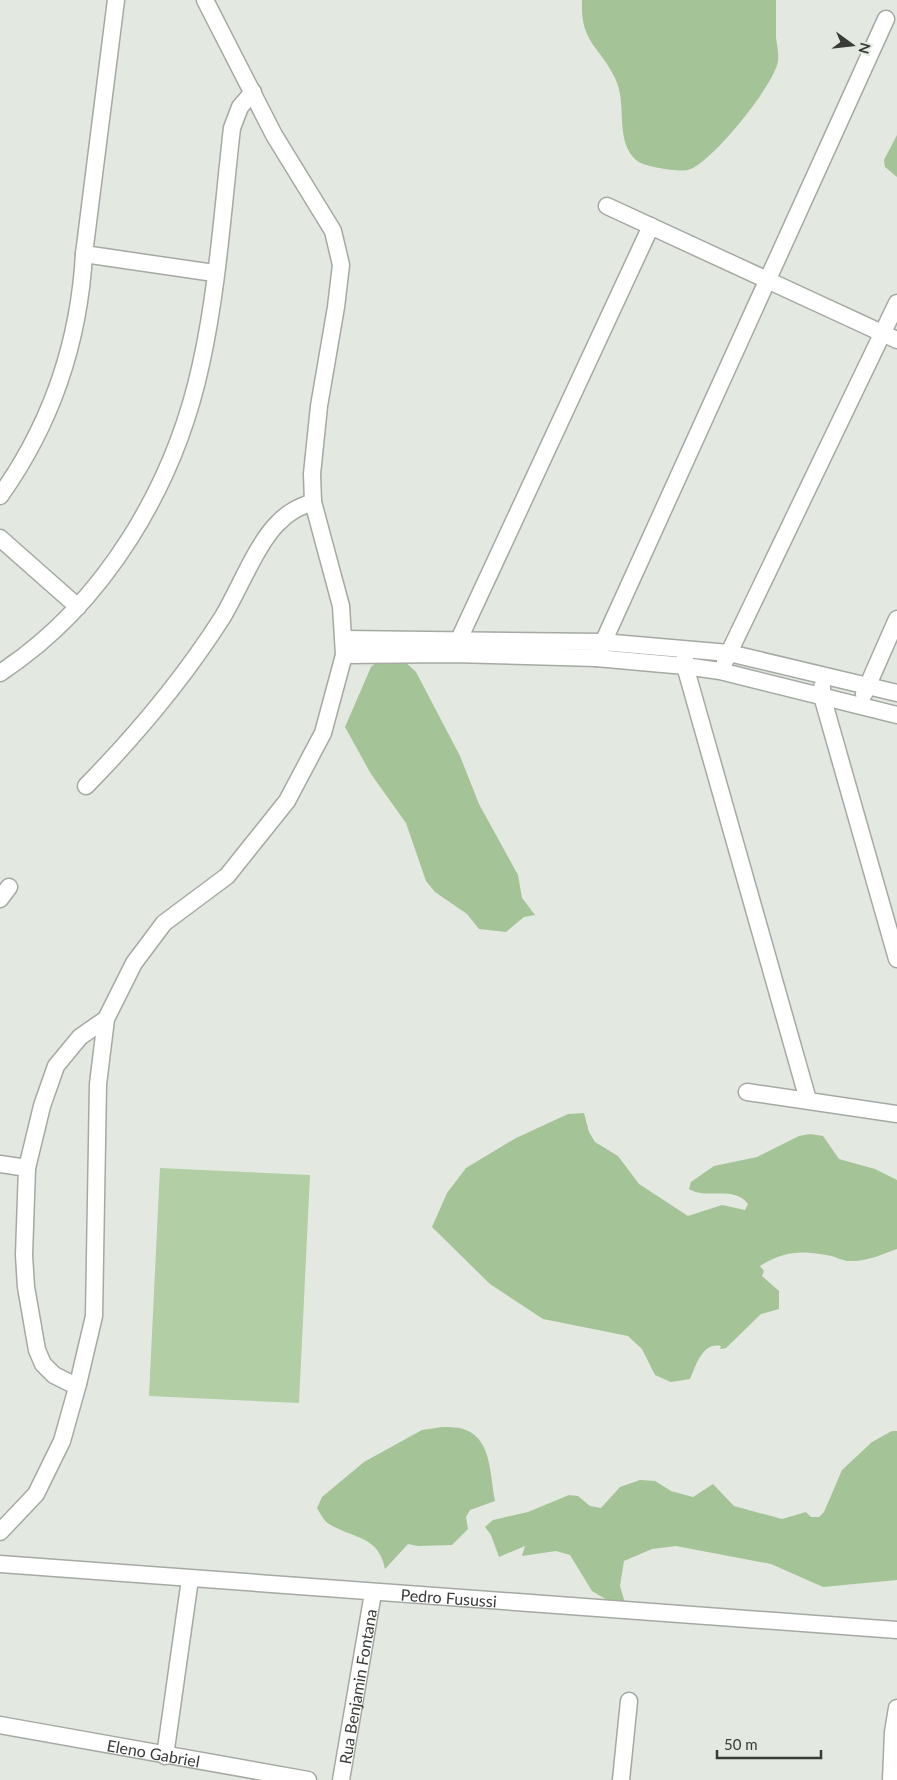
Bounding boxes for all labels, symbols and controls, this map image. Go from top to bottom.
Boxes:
north arrow [827,20,877,70]
text: N [855,41,875,56]
street label: Pedro Fusussi [400,1584,497,1610]
street label: Rua Benjamin Fontana [334,1607,380,1765]
scale bar [717,1728,821,1760]
street label: Eleno Gabriel [106,1735,202,1770]
text: 50 m [724,1735,758,1753]

